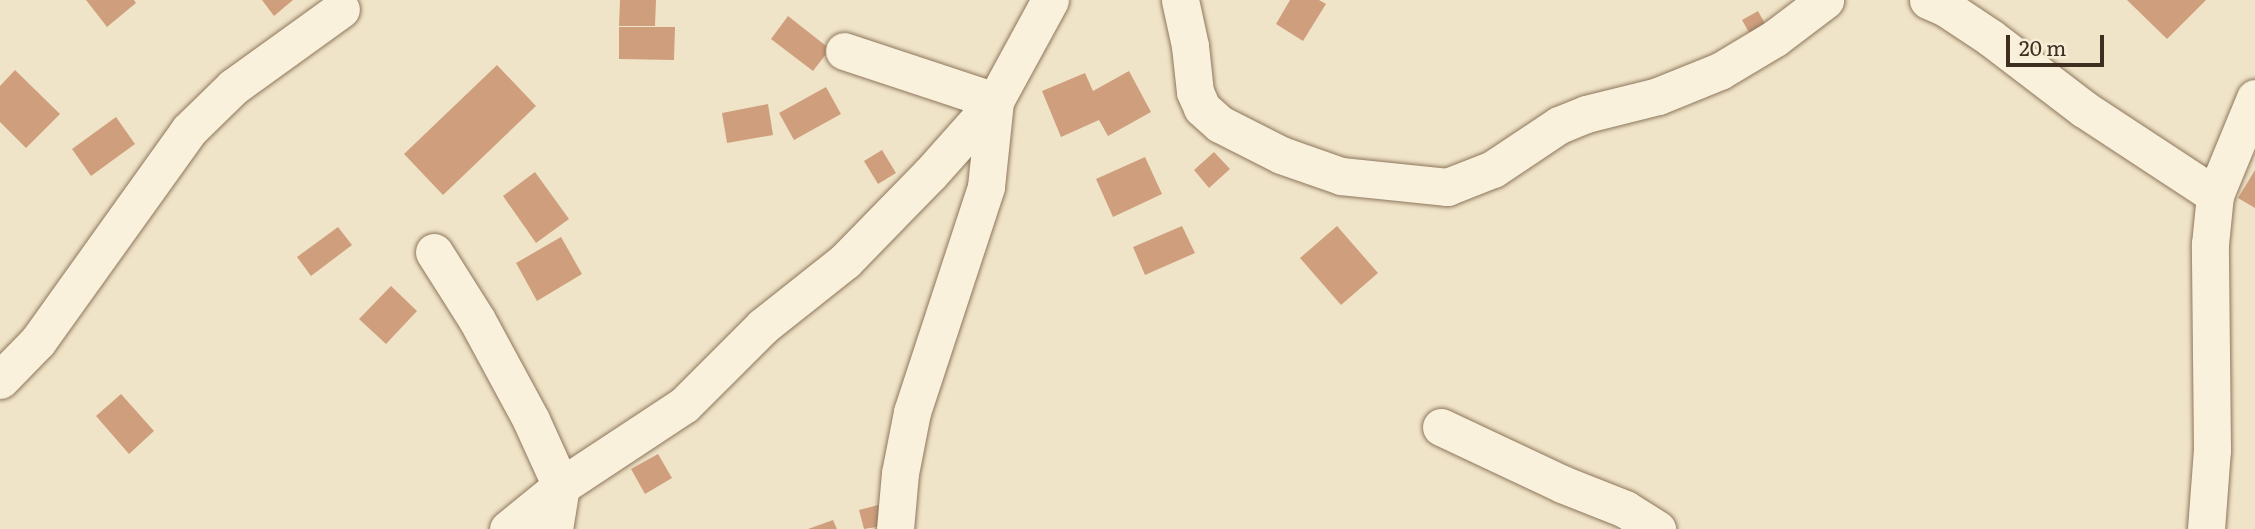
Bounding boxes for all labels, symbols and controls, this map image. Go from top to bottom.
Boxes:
scale bar [2010,21,2108,65]
text: 20 m [2019,31,2066,62]

